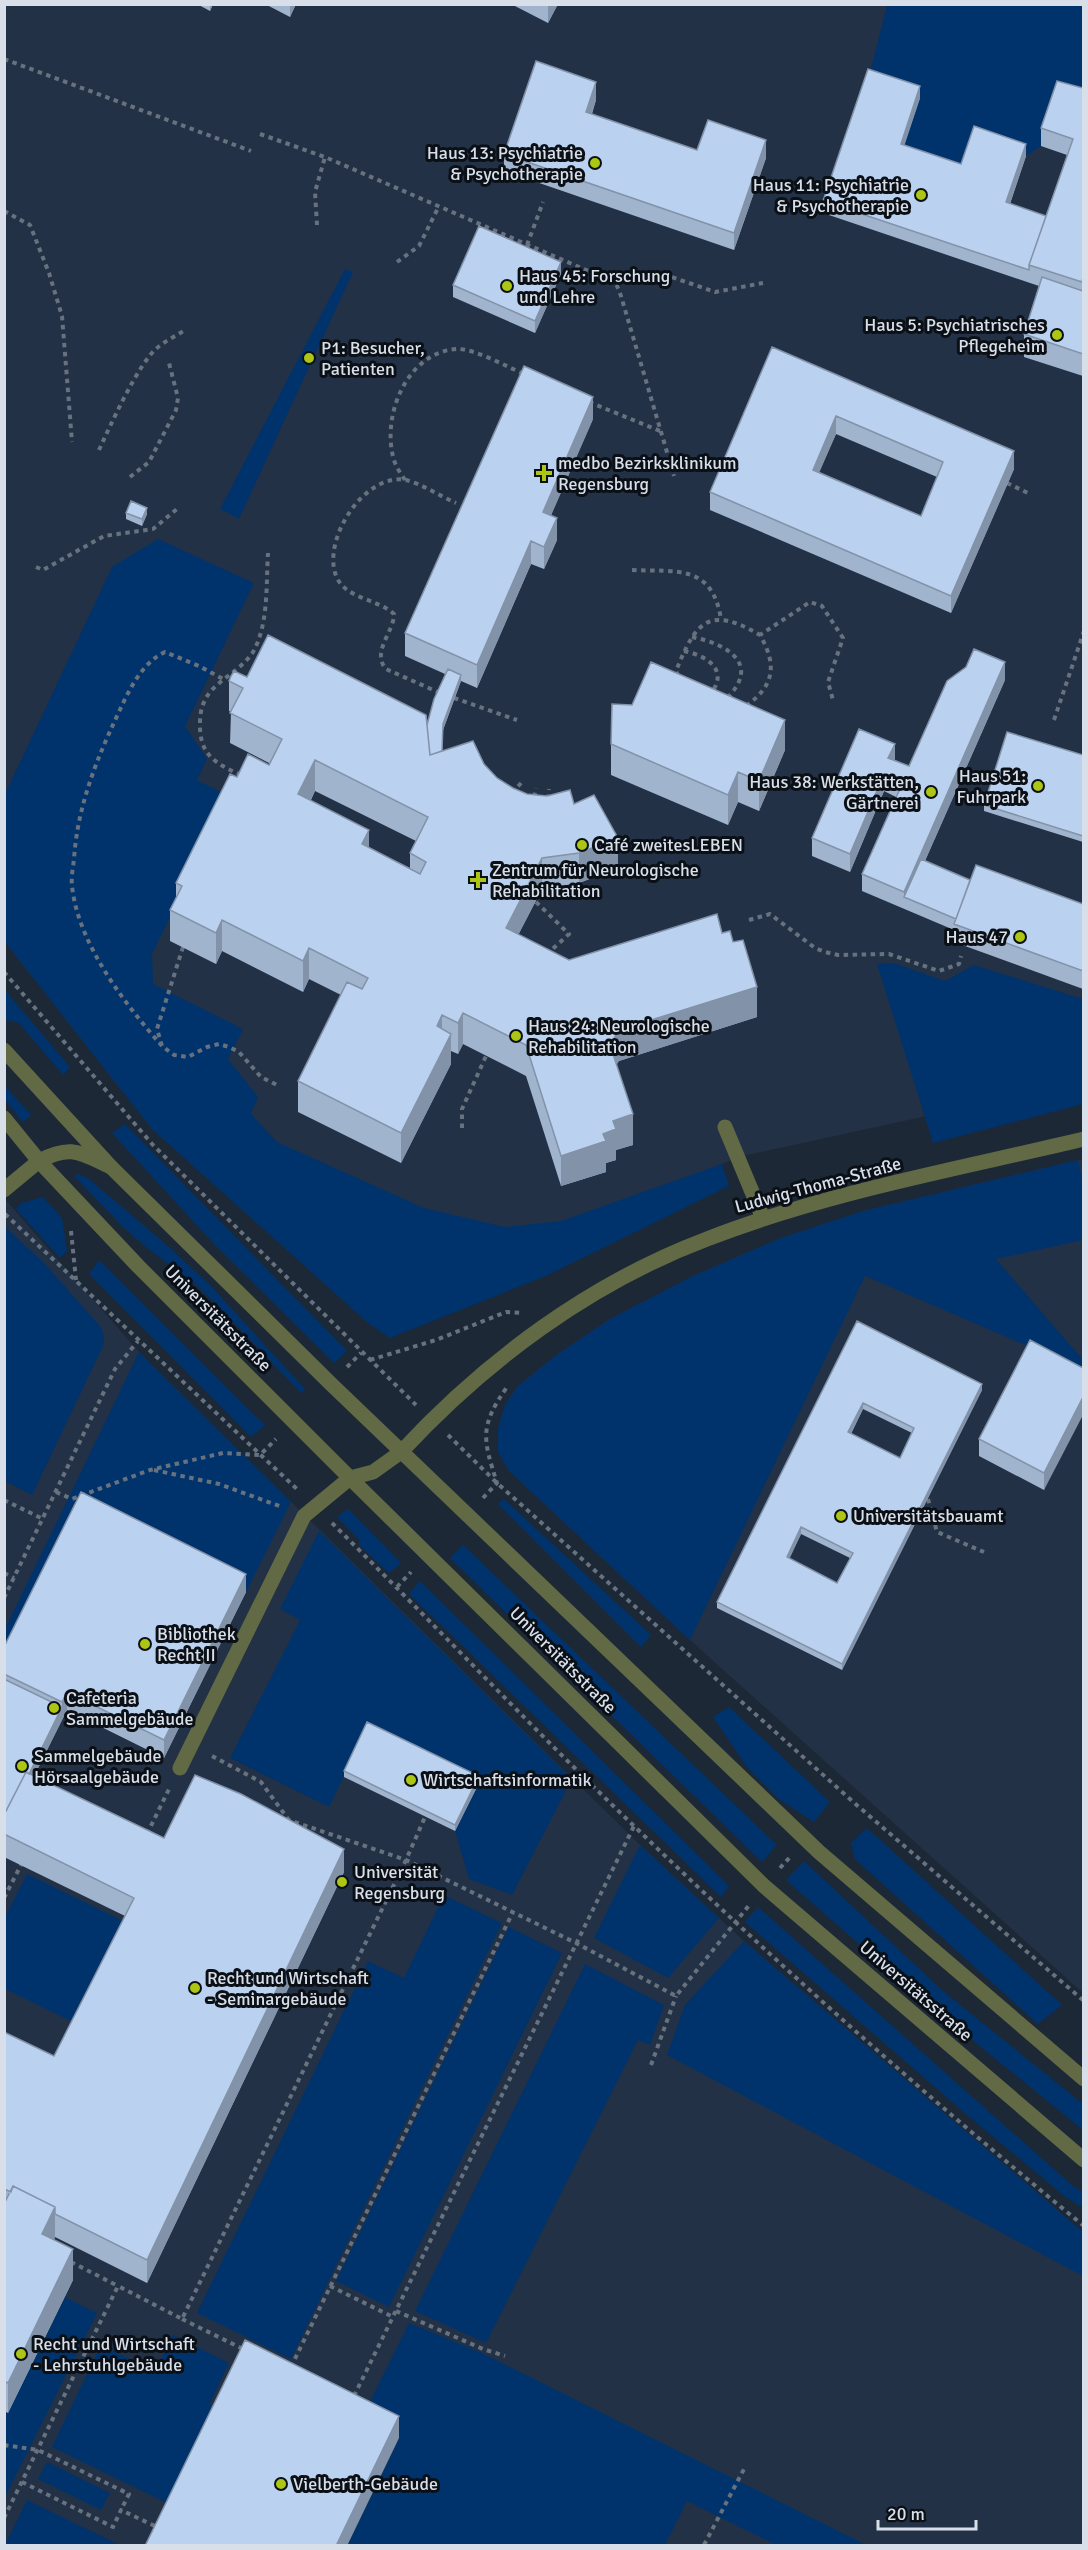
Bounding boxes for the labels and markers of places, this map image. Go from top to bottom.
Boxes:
place label: Haus 13: Psychiatrie & Psychotherapie [427,142,583,185]
marker: Haus 13: Psychiatrie & Psychotherapie [588,156,602,170]
place label: Haus 11: Psychiatrie & Psychotherapie [753,174,909,217]
marker: Haus 11: Psychiatrie & Psychotherapie [914,188,928,202]
place label: Haus 45: Forschung und Lehre [519,265,670,308]
marker: Haus 45: Forschung und Lehre [500,279,514,293]
place label: Haus 5: Psychiatrisches Pflegeheim [864,314,1045,357]
marker: Haus 5: Psychiatrisches Pflegeheim [1050,328,1064,342]
place label: P1: Besucher, Patienten [321,337,425,380]
marker: P1: Besucher, Patienten [302,351,316,365]
place label: medbo Bezirksklinikum Regensburg [558,452,737,495]
marker: medbo Bezirksklinikum Regensburg [535,464,553,482]
place label: Haus 51: Fuhrpark [956,765,1026,808]
place label: Haus 38: Werkstätten, Gärtnerei [749,771,919,814]
marker: Haus 51: Fuhrpark [1031,779,1045,793]
marker: Haus 38: Werkstätten, Gärtnerei [924,785,938,799]
place label: Café zweitesLEBEN [594,834,743,856]
marker: Café zweitesLEBEN [575,838,589,852]
place label: Zentrum für Neurologische Rehabilitation [492,859,699,902]
marker: Zentrum für Neurologische Rehabilitation [469,871,487,889]
place label: Haus 47 [946,926,1008,948]
marker: Haus 47 [1013,930,1027,944]
place label: Haus 24: Neurologische Rehabilitation [528,1015,710,1058]
marker: Haus 24: Neurologische Rehabilitation [509,1029,523,1043]
place label: Universitätsbauamt [853,1505,1004,1527]
marker: Universitätsbauamt [834,1509,848,1523]
place label: Bibliothek Recht II [157,1623,236,1666]
marker: Bibliothek Recht II [138,1637,152,1651]
place label: Cafeteria Sammelgebäude [66,1687,194,1730]
marker: Cafeteria Sammelgebäude [47,1701,61,1715]
place label: Sammelgebäude Hörsaalgebäude [34,1745,162,1788]
marker: Sammelgebäude Hörsaalgebäude [15,1759,29,1773]
place label: Wirtschaftsinformatik [423,1769,592,1791]
marker: Wirtschaftsinformatik [404,1773,418,1787]
place label: Universität Regensburg [354,1861,445,1904]
marker: Universität Regensburg [335,1875,349,1889]
place label: Recht und Wirtschaft - Seminargebäude [207,1967,369,2010]
marker: Recht und Wirtschaft - Seminargebäude [188,1981,202,1995]
place label: Recht und Wirtschaft - Lehrstuhlgebäude [33,2333,195,2376]
marker: Recht und Wirtschaft - Lehrstuhlgebäude [14,2347,28,2361]
place label: Vielberth-Gebäude [293,2473,438,2495]
marker: Vielberth-Gebäude [274,2477,288,2491]

